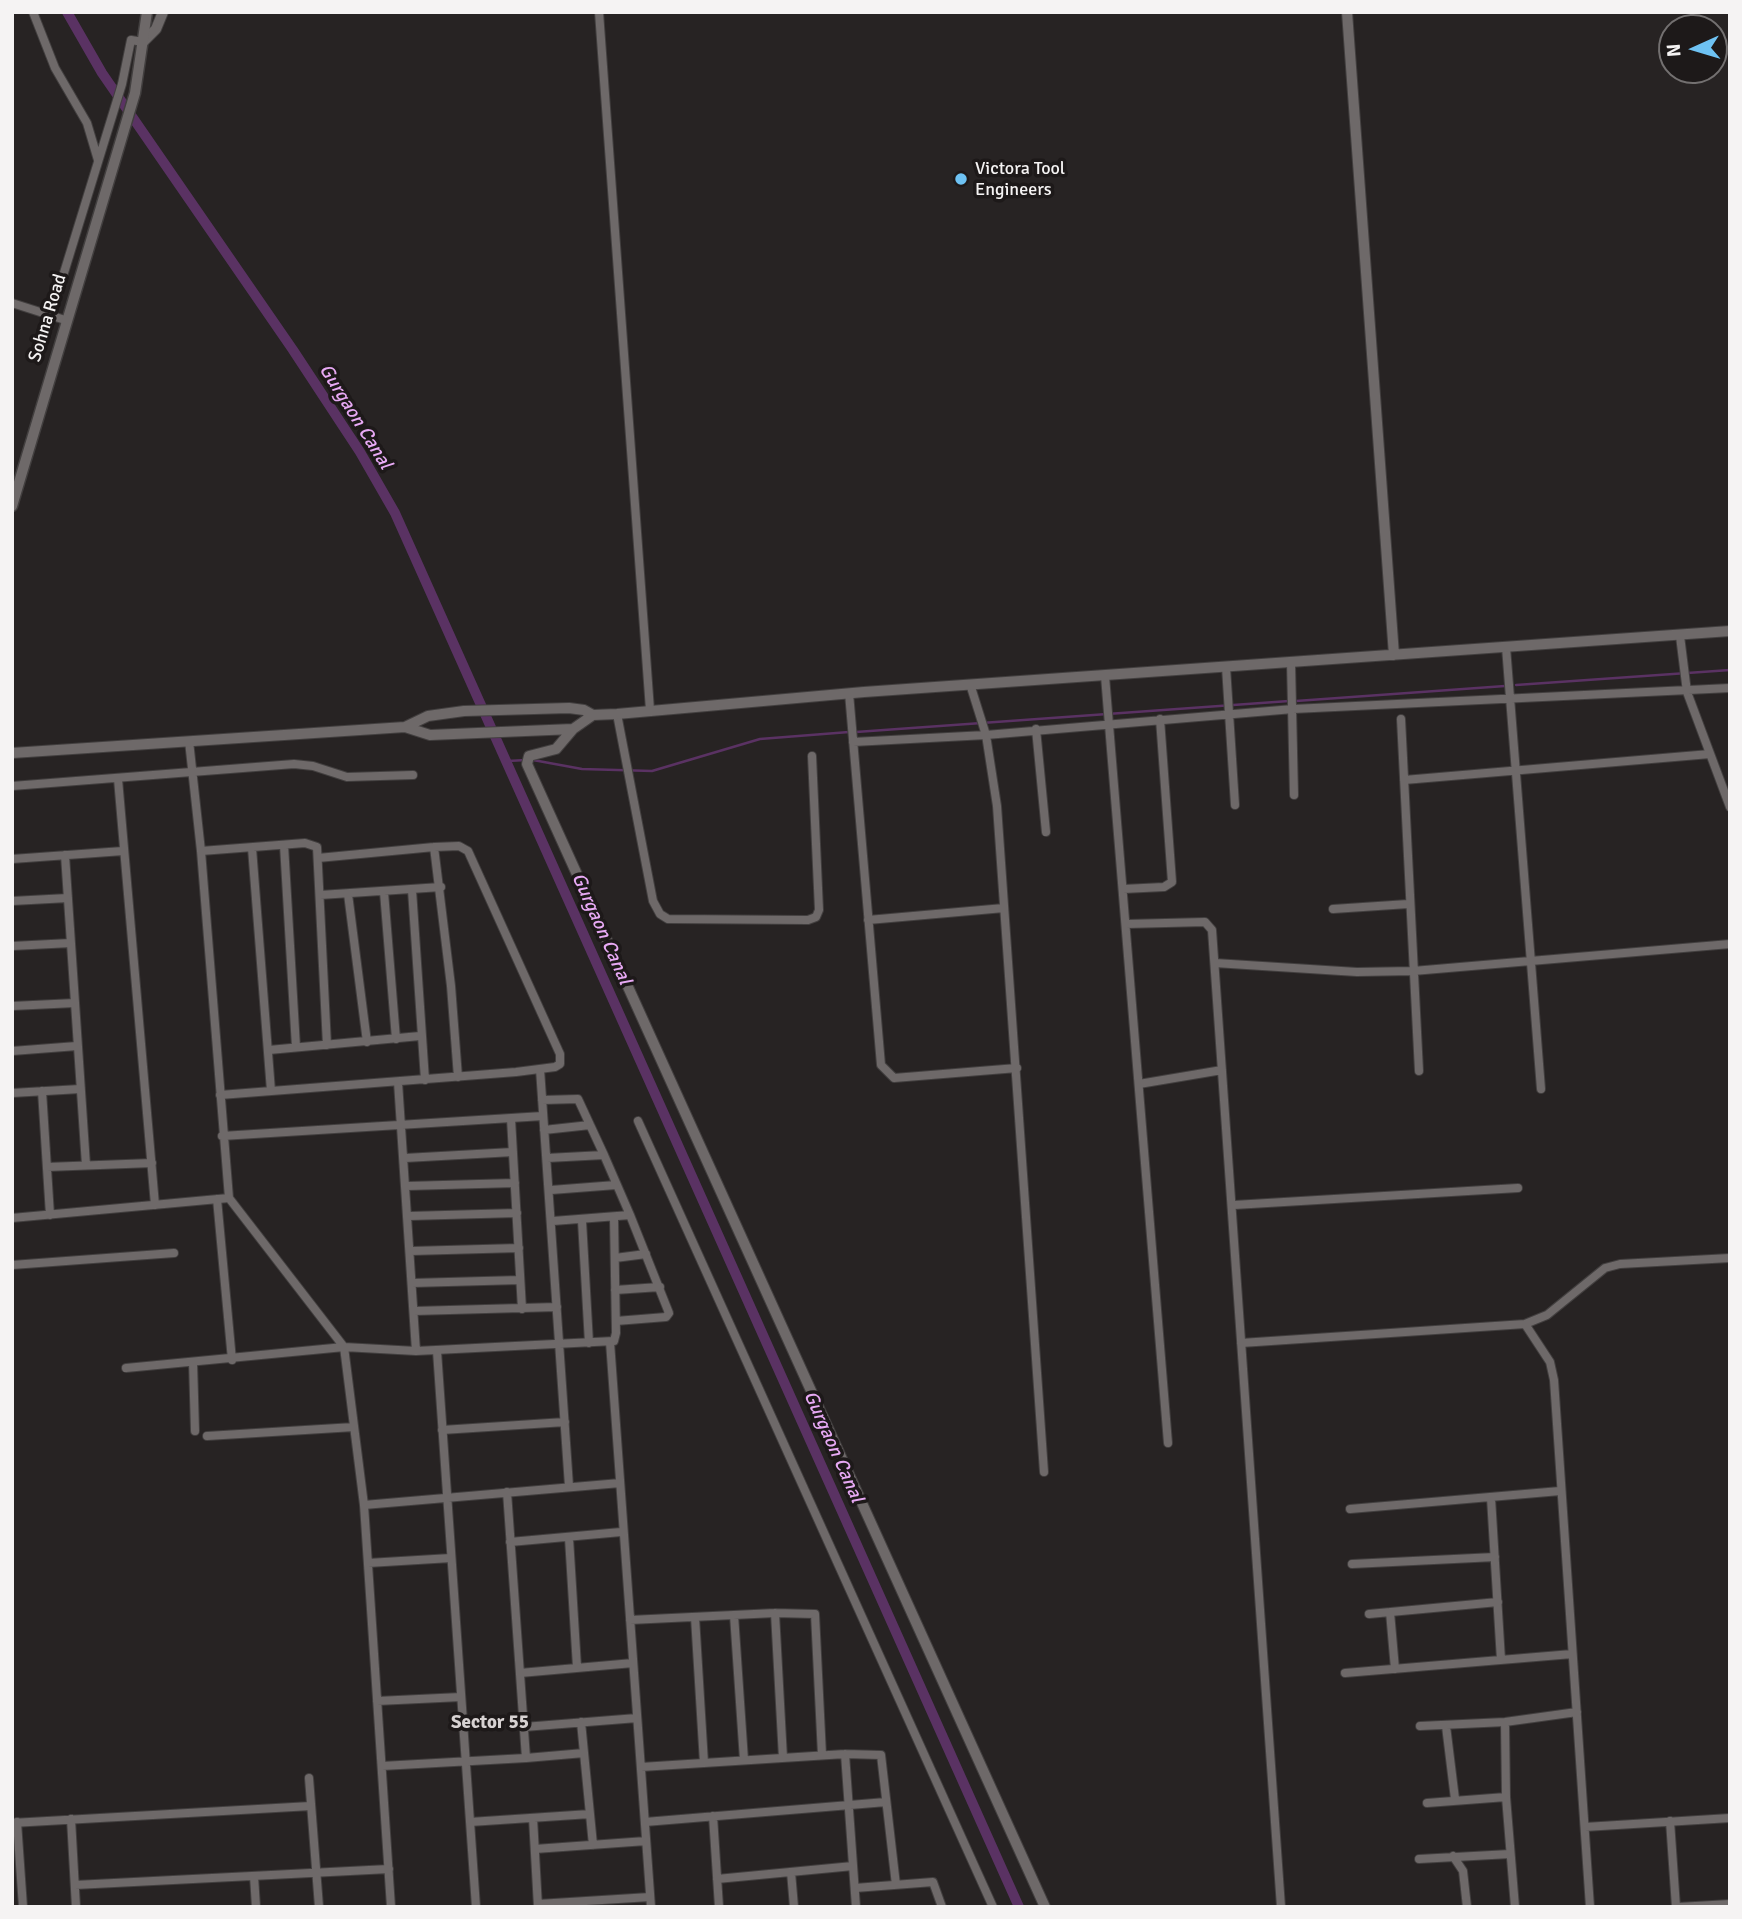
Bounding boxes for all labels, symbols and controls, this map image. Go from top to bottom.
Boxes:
north arrow [1658,14,1728,84]
text: N [1662,43,1686,58]
place label: Victora Tool Engineers [975,158,1065,200]
marker: Victora Tool Engineers [953,171,969,187]
street label: Sohna Road [24,272,72,364]
water label: Gurgaon Canal [314,360,396,474]
water label: Gurgaon Canal [566,870,636,988]
water label: Gurgaon Canal [798,1388,868,1506]
district label: Sector 55 [451,1712,529,1734]

